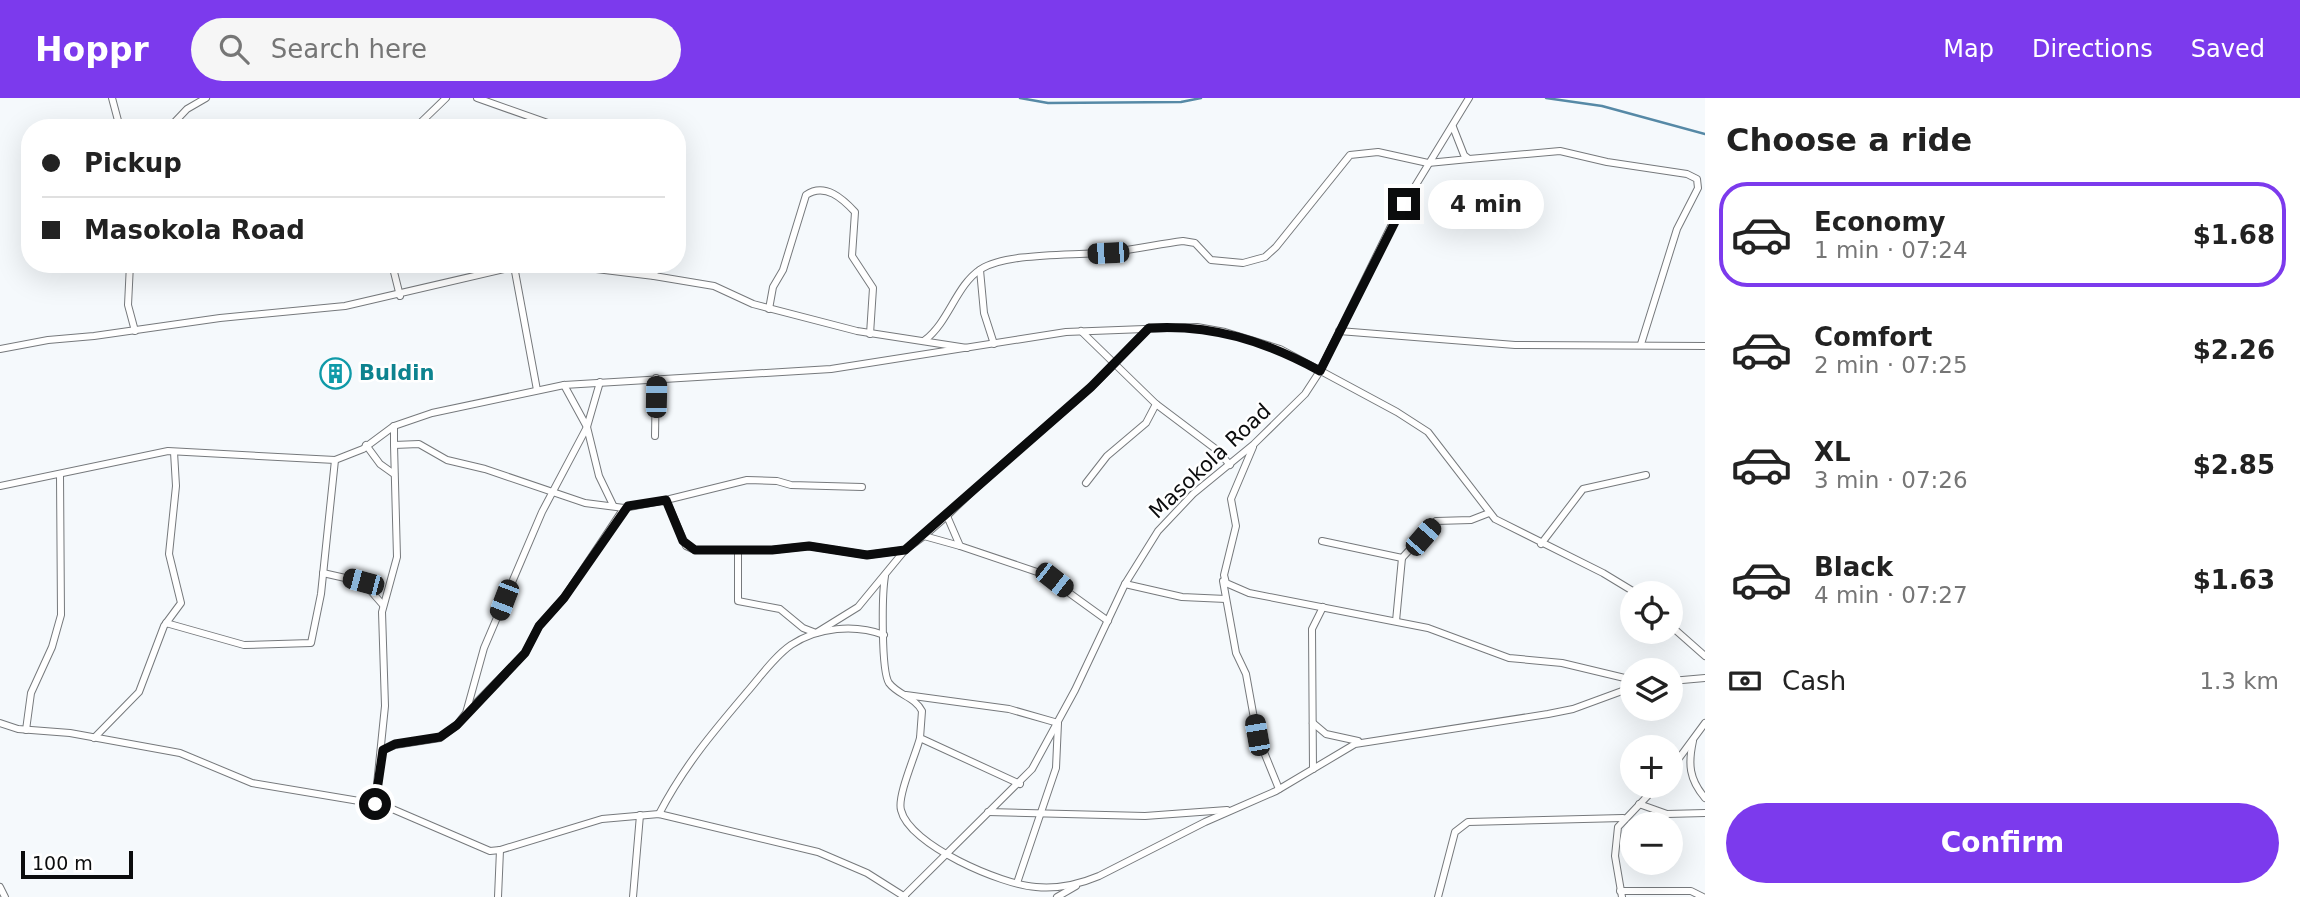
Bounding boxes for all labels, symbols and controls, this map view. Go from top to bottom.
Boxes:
search box [191,18,681,81]
text: Hoppr [35,30,149,69]
icon: search [215,30,253,68]
text: Search here [271,34,427,64]
text: Map [1943,35,1994,63]
text: Directions [2032,35,2153,63]
text: Saved [2191,35,2265,63]
text: Choose a ride [1726,121,1972,159]
text: Pickup [84,148,182,178]
callout: 4 min [1428,180,1544,228]
route end [1388,188,1420,220]
text: 4 min [1450,191,1522,217]
icon: car [1730,203,1793,266]
text: Economy [1814,207,1945,237]
text: Masokola Road [84,215,305,245]
text: $1.68 [2193,220,2275,250]
text: 1 min · 07:24 [1814,237,1968,263]
car [1087,241,1130,265]
icon: car [1730,318,1793,381]
text: Comfort [1814,322,1932,352]
text: $2.26 [2193,335,2275,365]
text: 2 min · 07:25 [1814,352,1968,378]
building icon: Buldin [319,356,353,390]
place label: Buldin [359,361,434,385]
car [646,376,667,418]
street label: Masokola Road [1144,399,1276,523]
icon: car [1730,433,1793,496]
text: XL [1814,437,1851,467]
text: $2.85 [2193,450,2275,480]
text: 3 min · 07:26 [1814,467,1968,493]
car [1402,514,1445,560]
icon: car [1730,548,1793,611]
text: Black [1814,552,1893,582]
car [1031,559,1078,601]
text: $1.63 [2193,565,2275,595]
car [340,566,387,598]
car [487,577,522,623]
map controls [1620,581,1683,875]
button: locate [1620,581,1683,644]
text: 4 min · 07:27 [1814,582,1968,608]
button: layers [1620,658,1683,721]
icon: cash [1726,662,1764,700]
text: Cash [1782,666,1846,696]
text: 1.3 km [2199,668,2279,694]
car [1244,712,1271,758]
button: + [1620,735,1683,798]
route start [359,788,391,820]
button: Confirm [1726,803,2279,883]
button: − [1620,812,1683,875]
scale bar [21,848,133,880]
text: 100 m [32,852,93,874]

